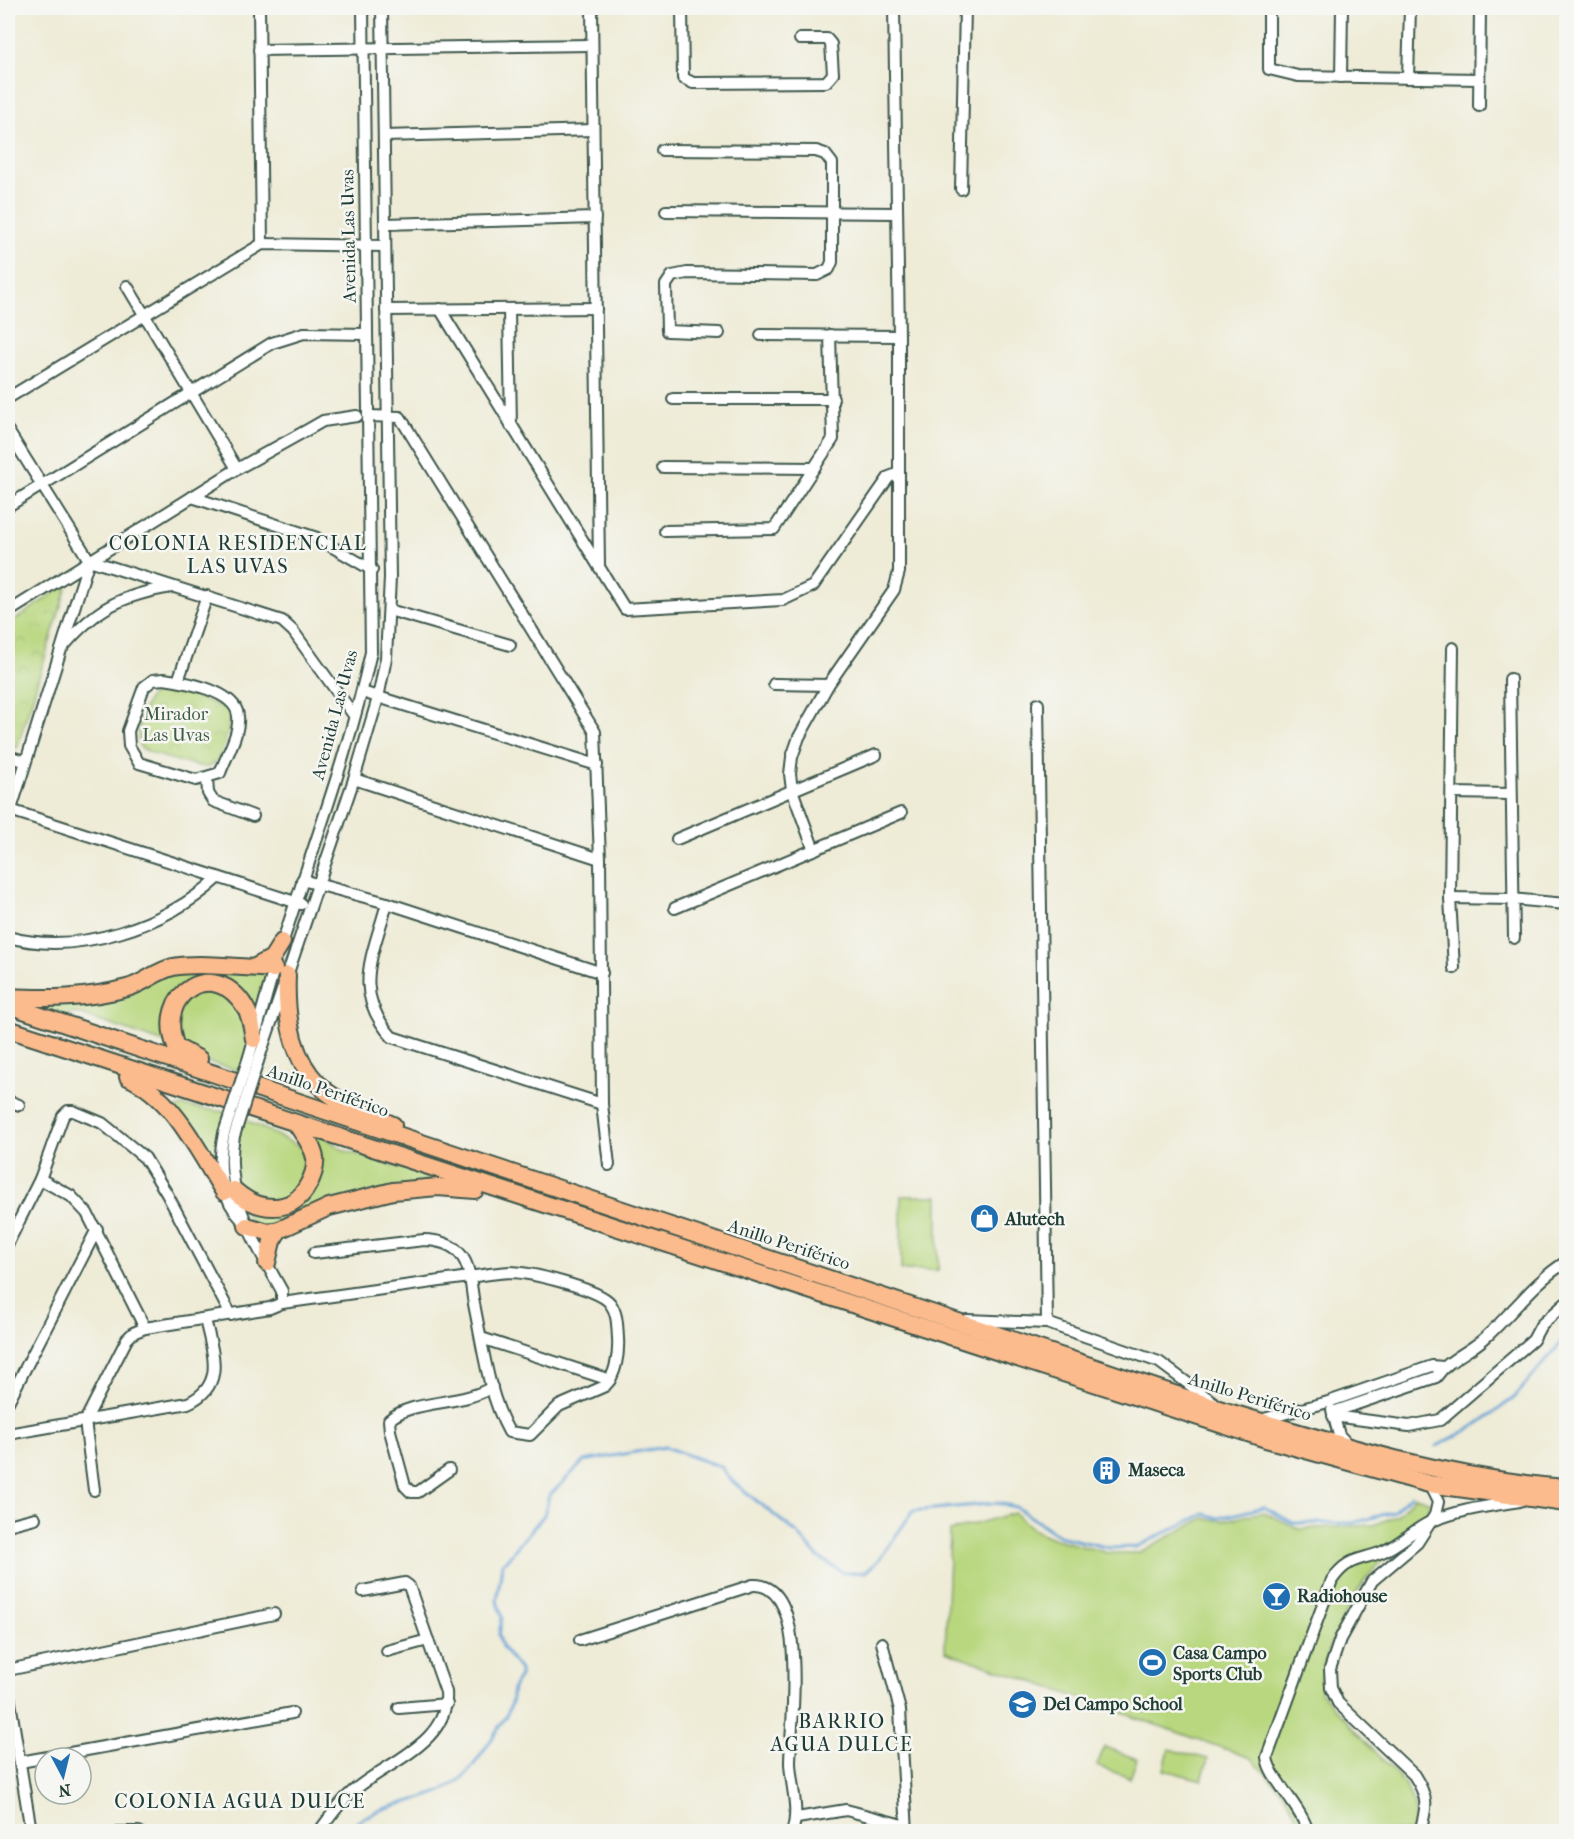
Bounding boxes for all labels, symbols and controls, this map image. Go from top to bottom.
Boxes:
street label: Avenida Las Uvas [337,169,361,304]
district label: COLONIA RESIDENCIAL LAS UVAS [109,532,367,578]
street label: Avenida Las Uvas [307,647,363,783]
park label: Mirador Las Uvas [142,704,210,746]
street label: Anillo Periférico [264,1060,392,1122]
shop icon: Alutech [968,1203,1000,1235]
place label: Alutech [1004,1209,1066,1230]
street label: Anillo Periférico [724,1215,853,1275]
street label: Anillo Periférico [1185,1368,1314,1426]
building icon: Maseca [1091,1454,1123,1486]
place label: Maseca [1127,1460,1185,1481]
bar icon: Radiohouse [1260,1580,1292,1612]
place label: Radiohouse [1297,1586,1387,1607]
place label: Casa Campo Sports Club [1173,1643,1267,1685]
sports icon: Casa Campo Sports Club [1136,1647,1168,1679]
school or university icon: Del Campo School [1006,1688,1038,1720]
place label: Del Campo School [1043,1694,1184,1715]
district label: BARRIO AGUA DULCE [770,1710,913,1756]
north arrow [33,1746,93,1806]
text: N [57,1780,72,1801]
district label: COLONIA AGUA DULCE [114,1790,366,1813]

